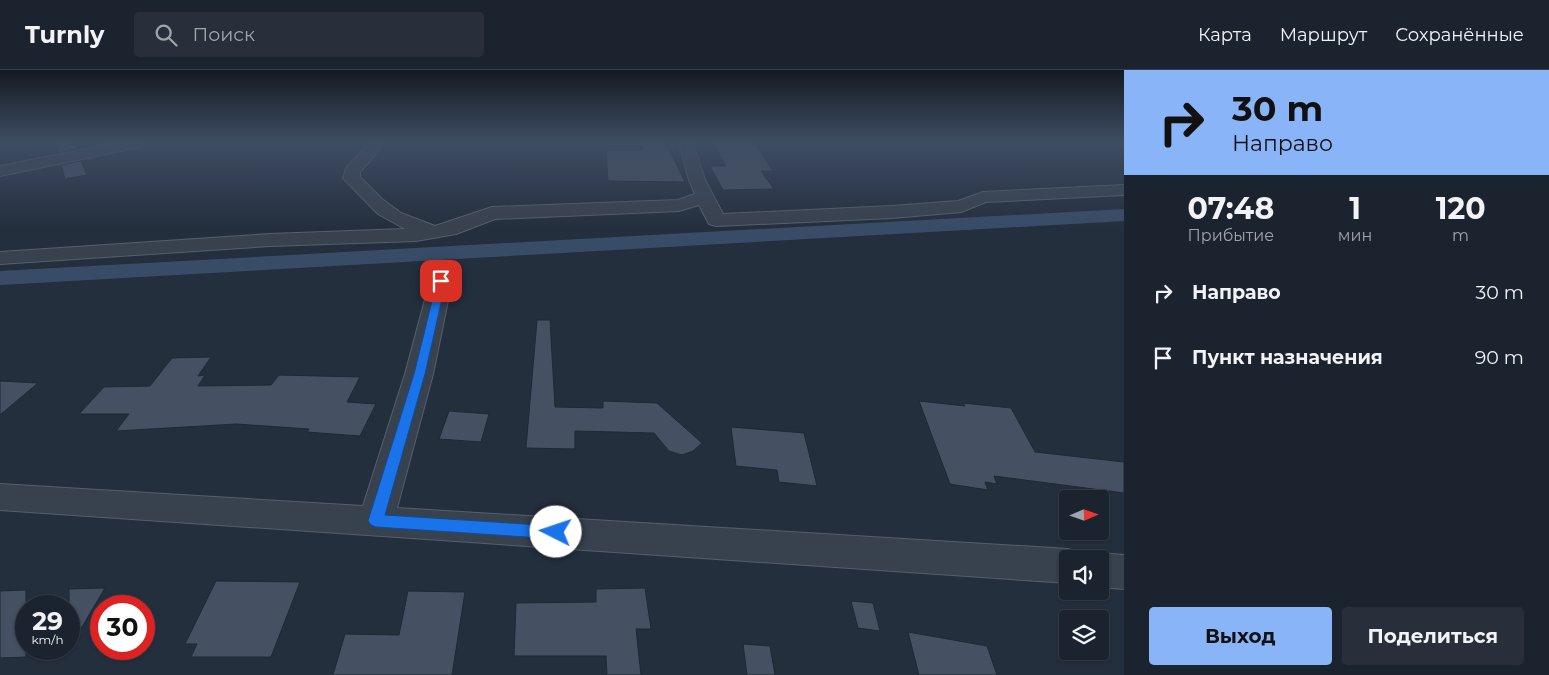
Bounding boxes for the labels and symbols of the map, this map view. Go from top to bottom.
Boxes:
pin [420,260,462,302]
north arrow [1059,490,1109,540]
position arrow [529,505,581,557]
speed limit sign: 30 [90,595,155,660]

